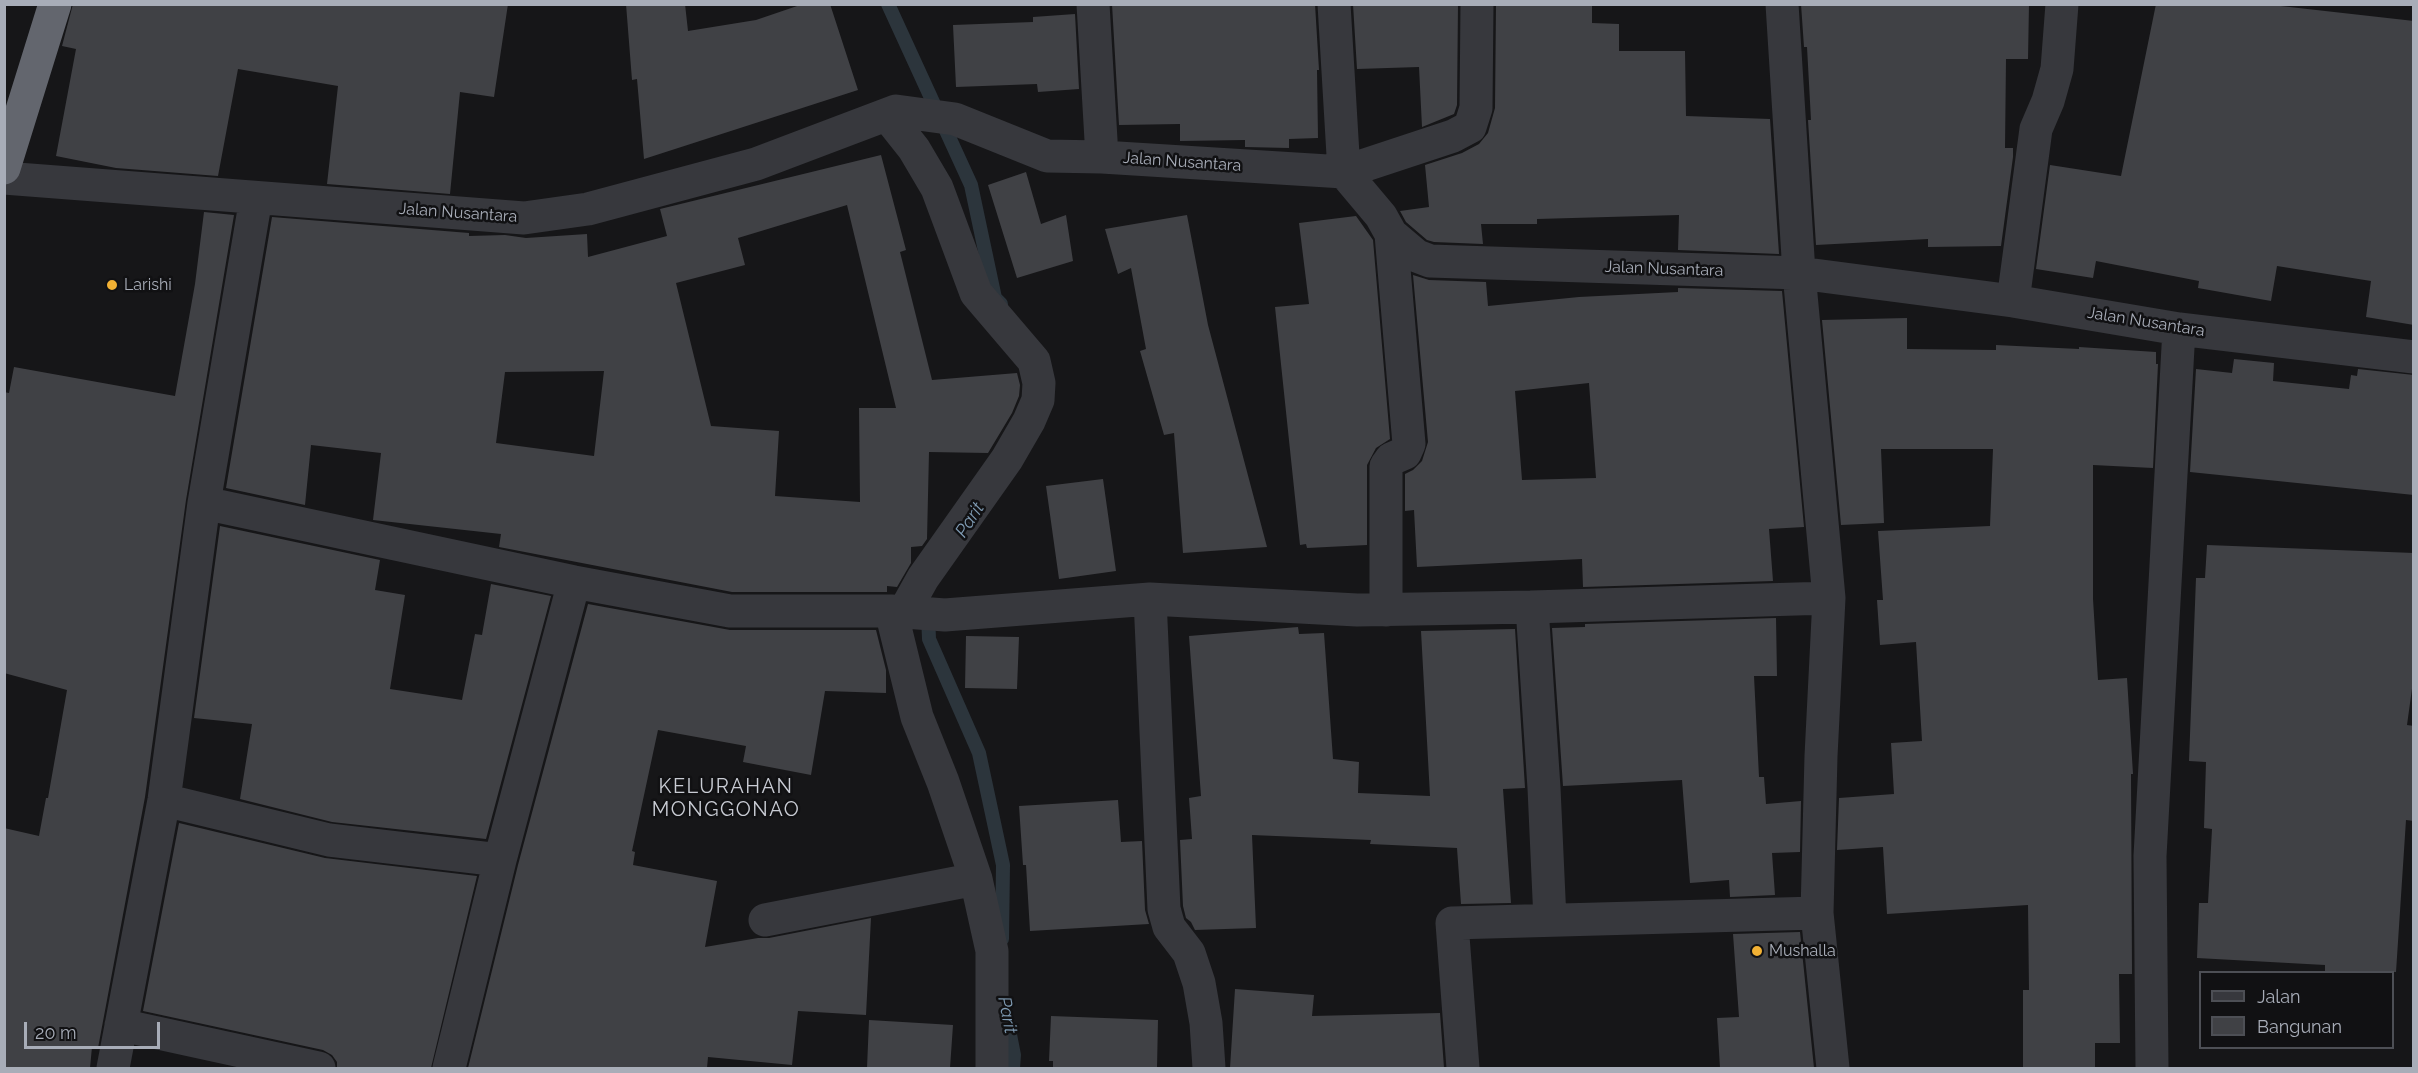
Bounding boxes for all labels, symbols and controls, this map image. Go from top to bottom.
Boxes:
street label: Jalan Nusantara [1122,148,1242,176]
street label: Jalan Nusantara [398,199,518,227]
street label: Jalan Nusantara [1604,257,1724,281]
place label: Larishi [124,275,172,295]
marker: Larishi [105,278,119,292]
street label: Jalan Nusantara [2086,303,2206,341]
water label: Parit [951,498,989,542]
district label: KELURAHAN MONGGONAO [652,775,800,822]
place label: Mushalla [1769,941,1836,961]
marker: Mushalla [1750,944,1764,958]
legend [2199,971,2394,1049]
text: Jalan [2257,986,2301,1007]
water label: Parit [993,995,1021,1035]
scale bar [27,1010,164,1048]
text: Bangunan [2257,1016,2342,1037]
text: 20 m [35,1022,77,1043]

